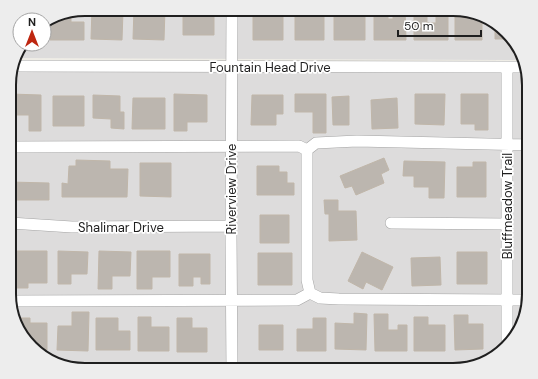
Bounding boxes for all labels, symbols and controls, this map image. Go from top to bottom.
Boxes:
north arrow [12,12,52,52]
scale bar [398,12,481,38]
text: N [28,15,36,29]
text: 50 m [404,18,433,34]
street label: Fountain Head Drive [209,59,331,76]
street label: Riverview Drive [223,144,240,234]
street label: Bluffmeadow Trail [499,153,516,259]
street label: Shalimar Drive [78,219,164,236]

